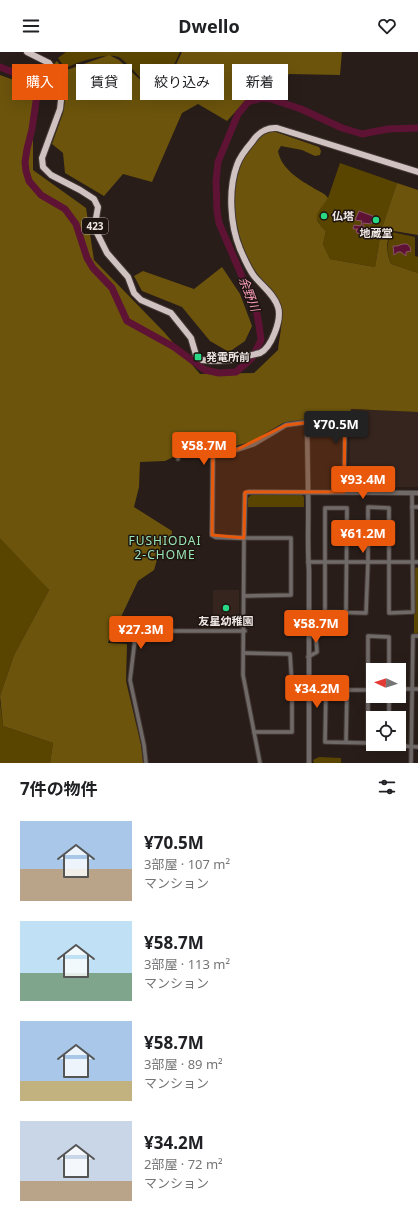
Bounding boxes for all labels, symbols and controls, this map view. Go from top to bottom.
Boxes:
text: Dwello [178,14,240,38]
icon: menu [20,15,42,37]
icon: heart [376,15,398,37]
chip: 購入 [12,64,68,100]
chip: 賃貸 [76,64,132,100]
chip: 絞り込み [140,64,224,100]
chip: 新着 [232,64,288,100]
place label: 仏塔 [332,208,354,223]
marker: 仏塔 [319,211,329,221]
marker: 地蔵堂 [371,215,381,225]
road number: 423 [82,218,108,234]
place label: 地蔵堂 [360,225,393,240]
water label: 余野川 [235,274,265,316]
place label: 発電所前 [206,349,250,364]
marker: 発電所前 [193,352,203,362]
pin: ¥70.5M [303,411,369,445]
text: ¥70.5M [313,415,359,433]
pin: ¥58.7M [171,432,237,466]
text: ¥58.7M [181,436,227,454]
pin: ¥93.4M [330,466,396,500]
text: ¥93.4M [340,470,386,488]
pin: ¥61.2M [330,520,396,554]
text: ¥61.2M [340,524,386,542]
district label: FUSHIODAI 2-CHOME [128,532,202,563]
marker: 友星幼稚園 [221,603,231,613]
pin: ¥58.7M [283,610,349,644]
place label: 友星幼稚園 [199,613,254,628]
text: ¥58.7M [293,614,339,632]
pin: ¥27.3M [108,616,174,650]
text: ¥27.3M [118,620,164,638]
north arrow [366,663,406,703]
map controls [366,663,406,751]
pin: ¥34.2M [284,675,350,709]
text: ¥34.2M [294,679,340,697]
button: locate [366,711,406,751]
icon: filters [376,776,398,798]
text: 7件の物件 [20,777,98,800]
text: ¥70.5M [144,831,204,854]
icon: home [52,837,100,885]
text: 3部屋 · 107 m² [144,855,230,873]
text: マンション [144,874,209,892]
text: ¥58.7M [144,931,204,954]
icon: home [52,937,100,985]
text: 3部屋 · 113 m² [144,955,230,973]
text: マンション [144,974,209,992]
text: ¥58.7M [144,1031,204,1054]
icon: home [52,1037,100,1085]
text: 3部屋 · 89 m² [144,1055,223,1073]
text: マンション [144,1074,209,1092]
text: ¥34.2M [144,1131,204,1154]
icon: home [52,1137,100,1185]
text: 2部屋 · 72 m² [144,1155,223,1173]
text: マンション [144,1174,209,1192]

